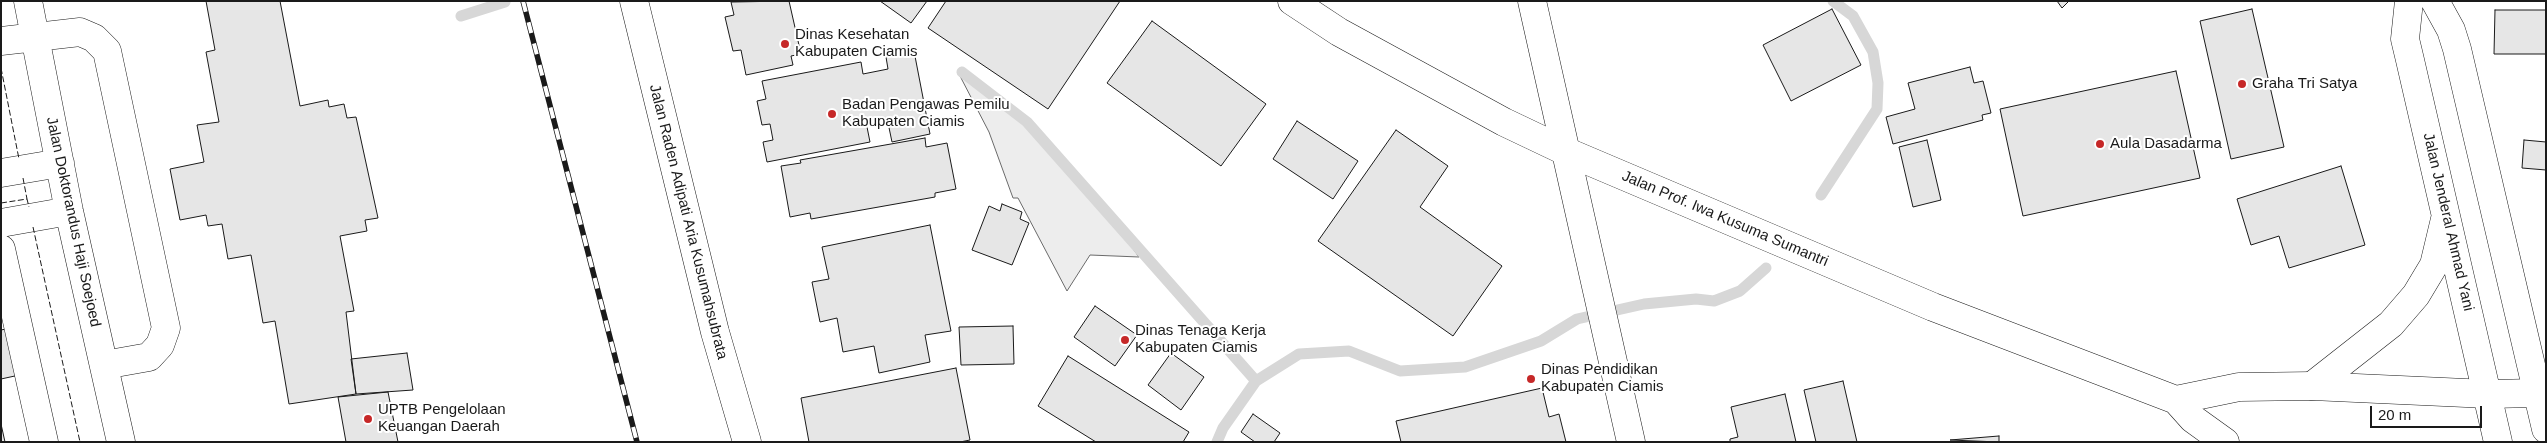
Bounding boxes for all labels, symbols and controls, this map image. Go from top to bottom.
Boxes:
place label: Dinas Kesehatan Kabupaten Ciamis [795,26,918,61]
marker: Dinas Kesehatan Kabupaten Ciamis [779,38,791,50]
place label: Graha Tri Satya [2252,75,2357,93]
marker: Graha Tri Satya [2236,78,2248,90]
street label: Jalan Raden Adipati Aria Kusumahsubrata [645,83,731,361]
place label: Badan Pengawas Pemilu Kabupaten Ciamis [842,96,1010,131]
marker: Badan Pengawas Pemilu Kabupaten Ciamis [826,108,838,120]
street label: Jalan Doktorandus Haji Soejoed [42,115,104,329]
street label: Jalan Jenderal Ahmad Yani [2419,131,2477,313]
place label: Aula Dasadarma [2110,135,2222,153]
marker: Aula Dasadarma [2094,138,2106,150]
street label: Jalan Prof. Iwa Kusuma Sumantri [1619,167,1831,271]
place label: Dinas Tenaga Kerja Kabupaten Ciamis [1135,322,1266,357]
marker: Dinas Tenaga Kerja Kabupaten Ciamis [1119,334,1131,346]
place label: Dinas Pendidikan Kabupaten Ciamis [1541,361,1664,396]
marker: Dinas Pendidikan Kabupaten Ciamis [1525,373,1537,385]
scale bar [2372,396,2484,428]
place label: UPTB Pengelolaan Keuangan Daerah [378,401,506,436]
text: 20 m [2378,406,2411,423]
marker: UPTB Pengelolaan Keuangan Daerah [362,413,374,425]

